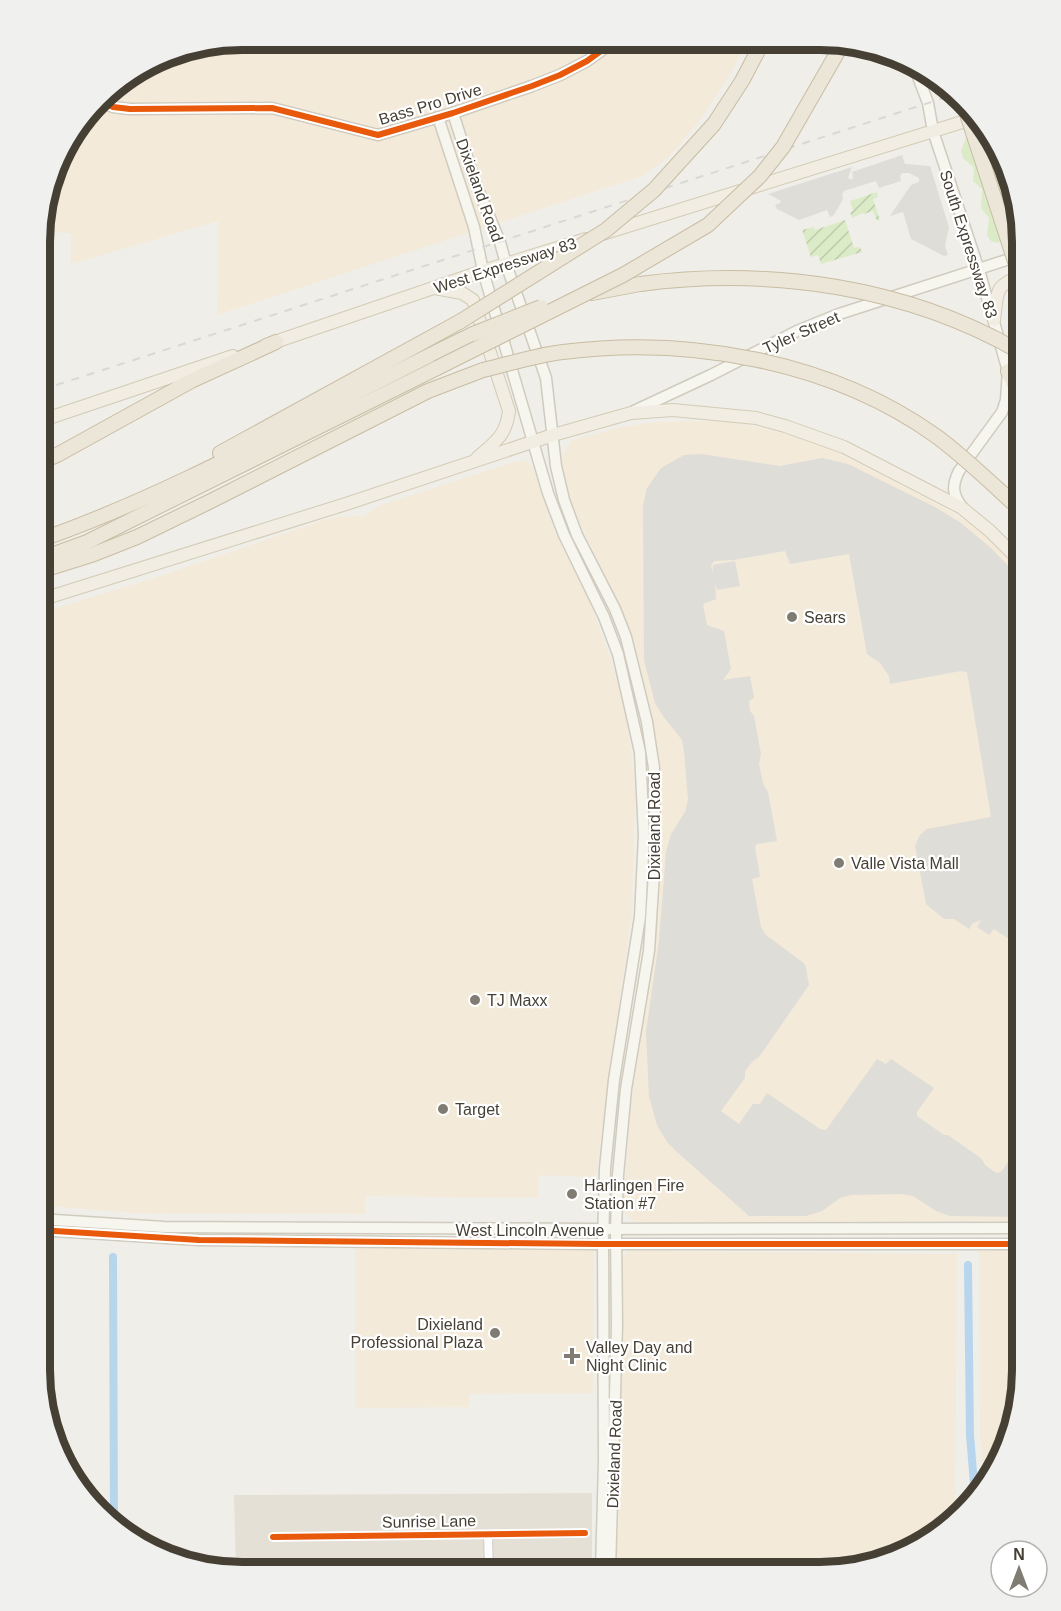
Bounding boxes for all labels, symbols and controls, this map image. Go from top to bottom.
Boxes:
street label: Bass Pro Drive [377,81,484,128]
street label: Dixieland Road [453,136,506,244]
street label: South Expressway 83 [937,168,1001,320]
street label: West Expressway 83 [432,234,579,297]
street label: Tyler Street [760,308,843,357]
place label: Sears [804,609,846,626]
marker: Sears [785,610,799,624]
street label: Dixieland Road [646,772,663,880]
place label: Valle Vista Mall [851,855,959,872]
marker: Valle Vista Mall [832,856,846,870]
place label: TJ Maxx [487,992,547,1009]
marker: TJ Maxx [468,993,482,1007]
place label: Target [455,1101,500,1118]
marker: Target [436,1102,450,1116]
place label: Harlingen Fire Station #7 [584,1177,685,1212]
marker: Harlingen Fire Station #7 [565,1187,579,1201]
street label: West Lincoln Avenue [456,1222,605,1239]
place label: Dixieland Professional Plaza [350,1316,483,1351]
marker: Dixieland Professional Plaza [488,1326,502,1340]
place label: Valley Day and Night Clinic [586,1339,692,1374]
marker: Valley Day and Night Clinic [563,1347,581,1365]
street label: Dixieland Road [604,1399,625,1509]
street label: Sunrise Lane [382,1512,476,1531]
north arrow [989,1539,1049,1599]
text: N [1013,1546,1025,1563]

